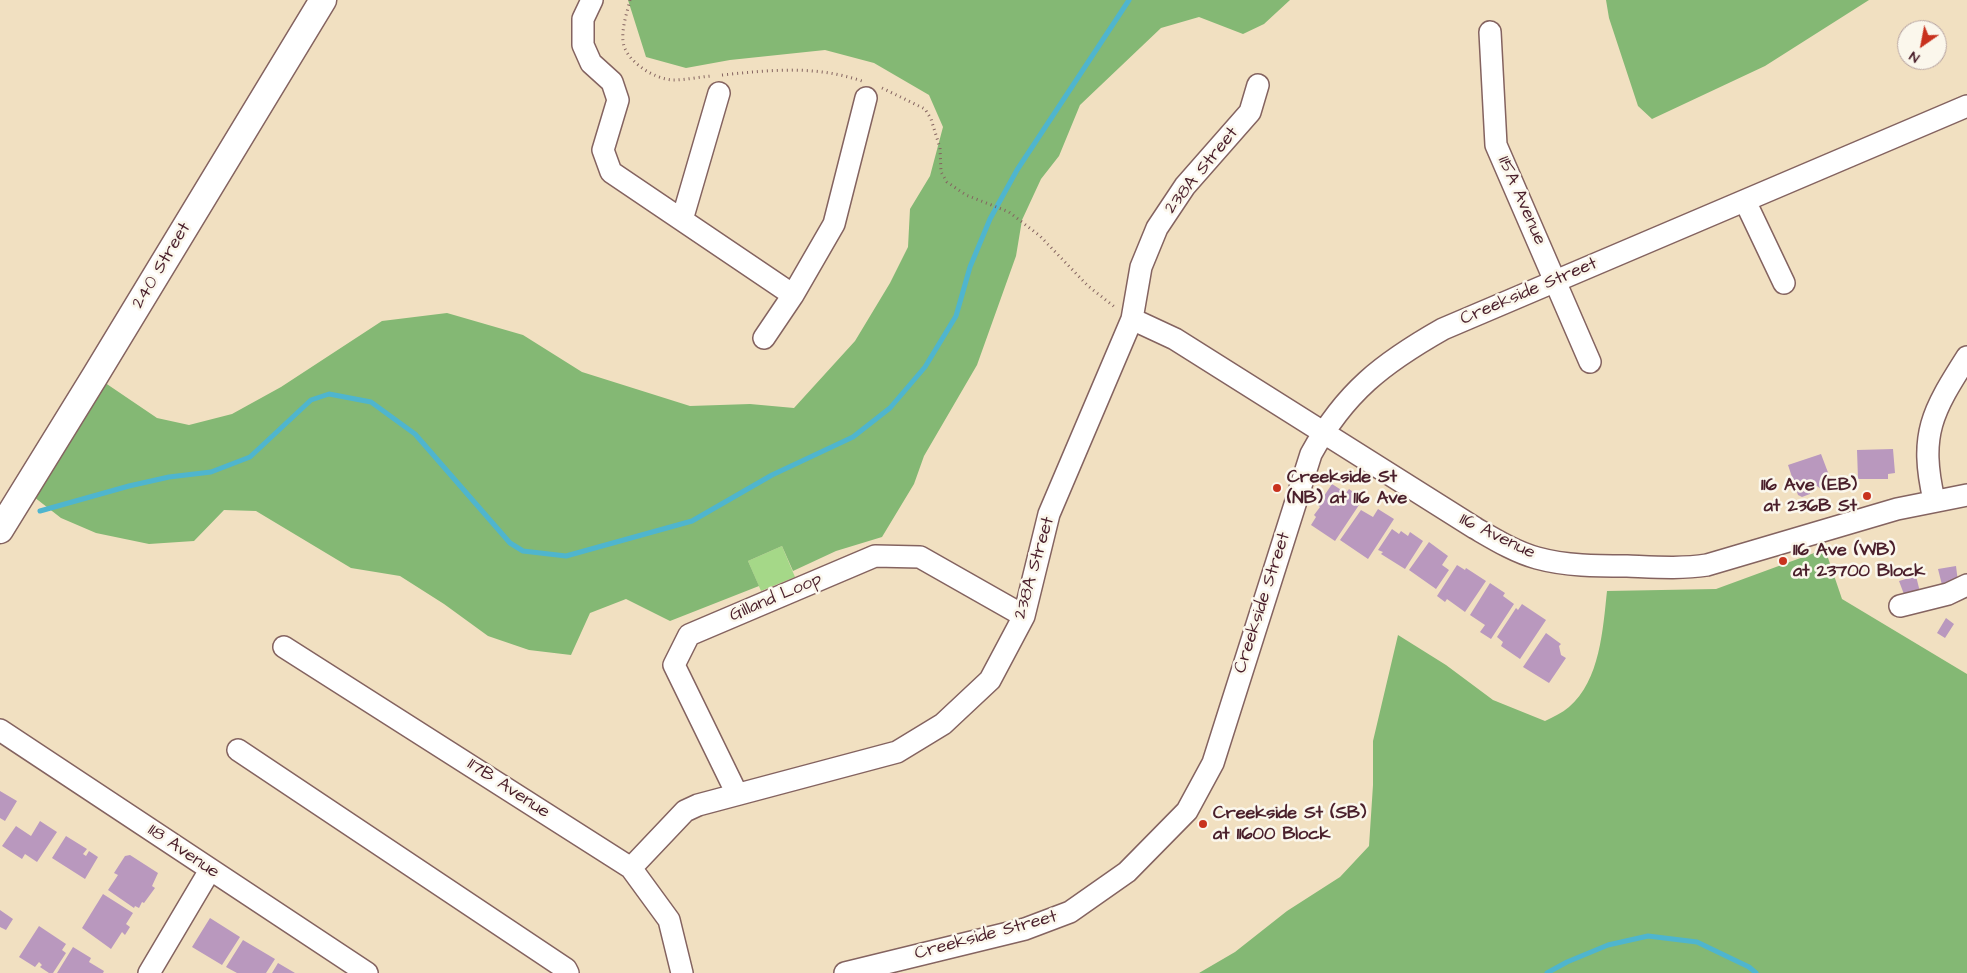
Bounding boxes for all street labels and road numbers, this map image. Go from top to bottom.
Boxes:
street label: 238A Street [1160,123,1244,219]
street label: 115A Avenue [1492,153,1550,249]
street label: 240 Street [128,219,196,313]
street label: Creekside Street [1457,253,1601,331]
street label: 116 Avenue [1456,509,1538,565]
street label: 238A Street [1010,514,1060,622]
street label: Creekside Street [1230,530,1296,676]
street label: Gilland Loop [727,569,825,627]
street label: 117B Avenue [463,754,553,824]
street label: 118 Avenue [143,820,223,884]
street label: Creekside Street [912,907,1060,965]

